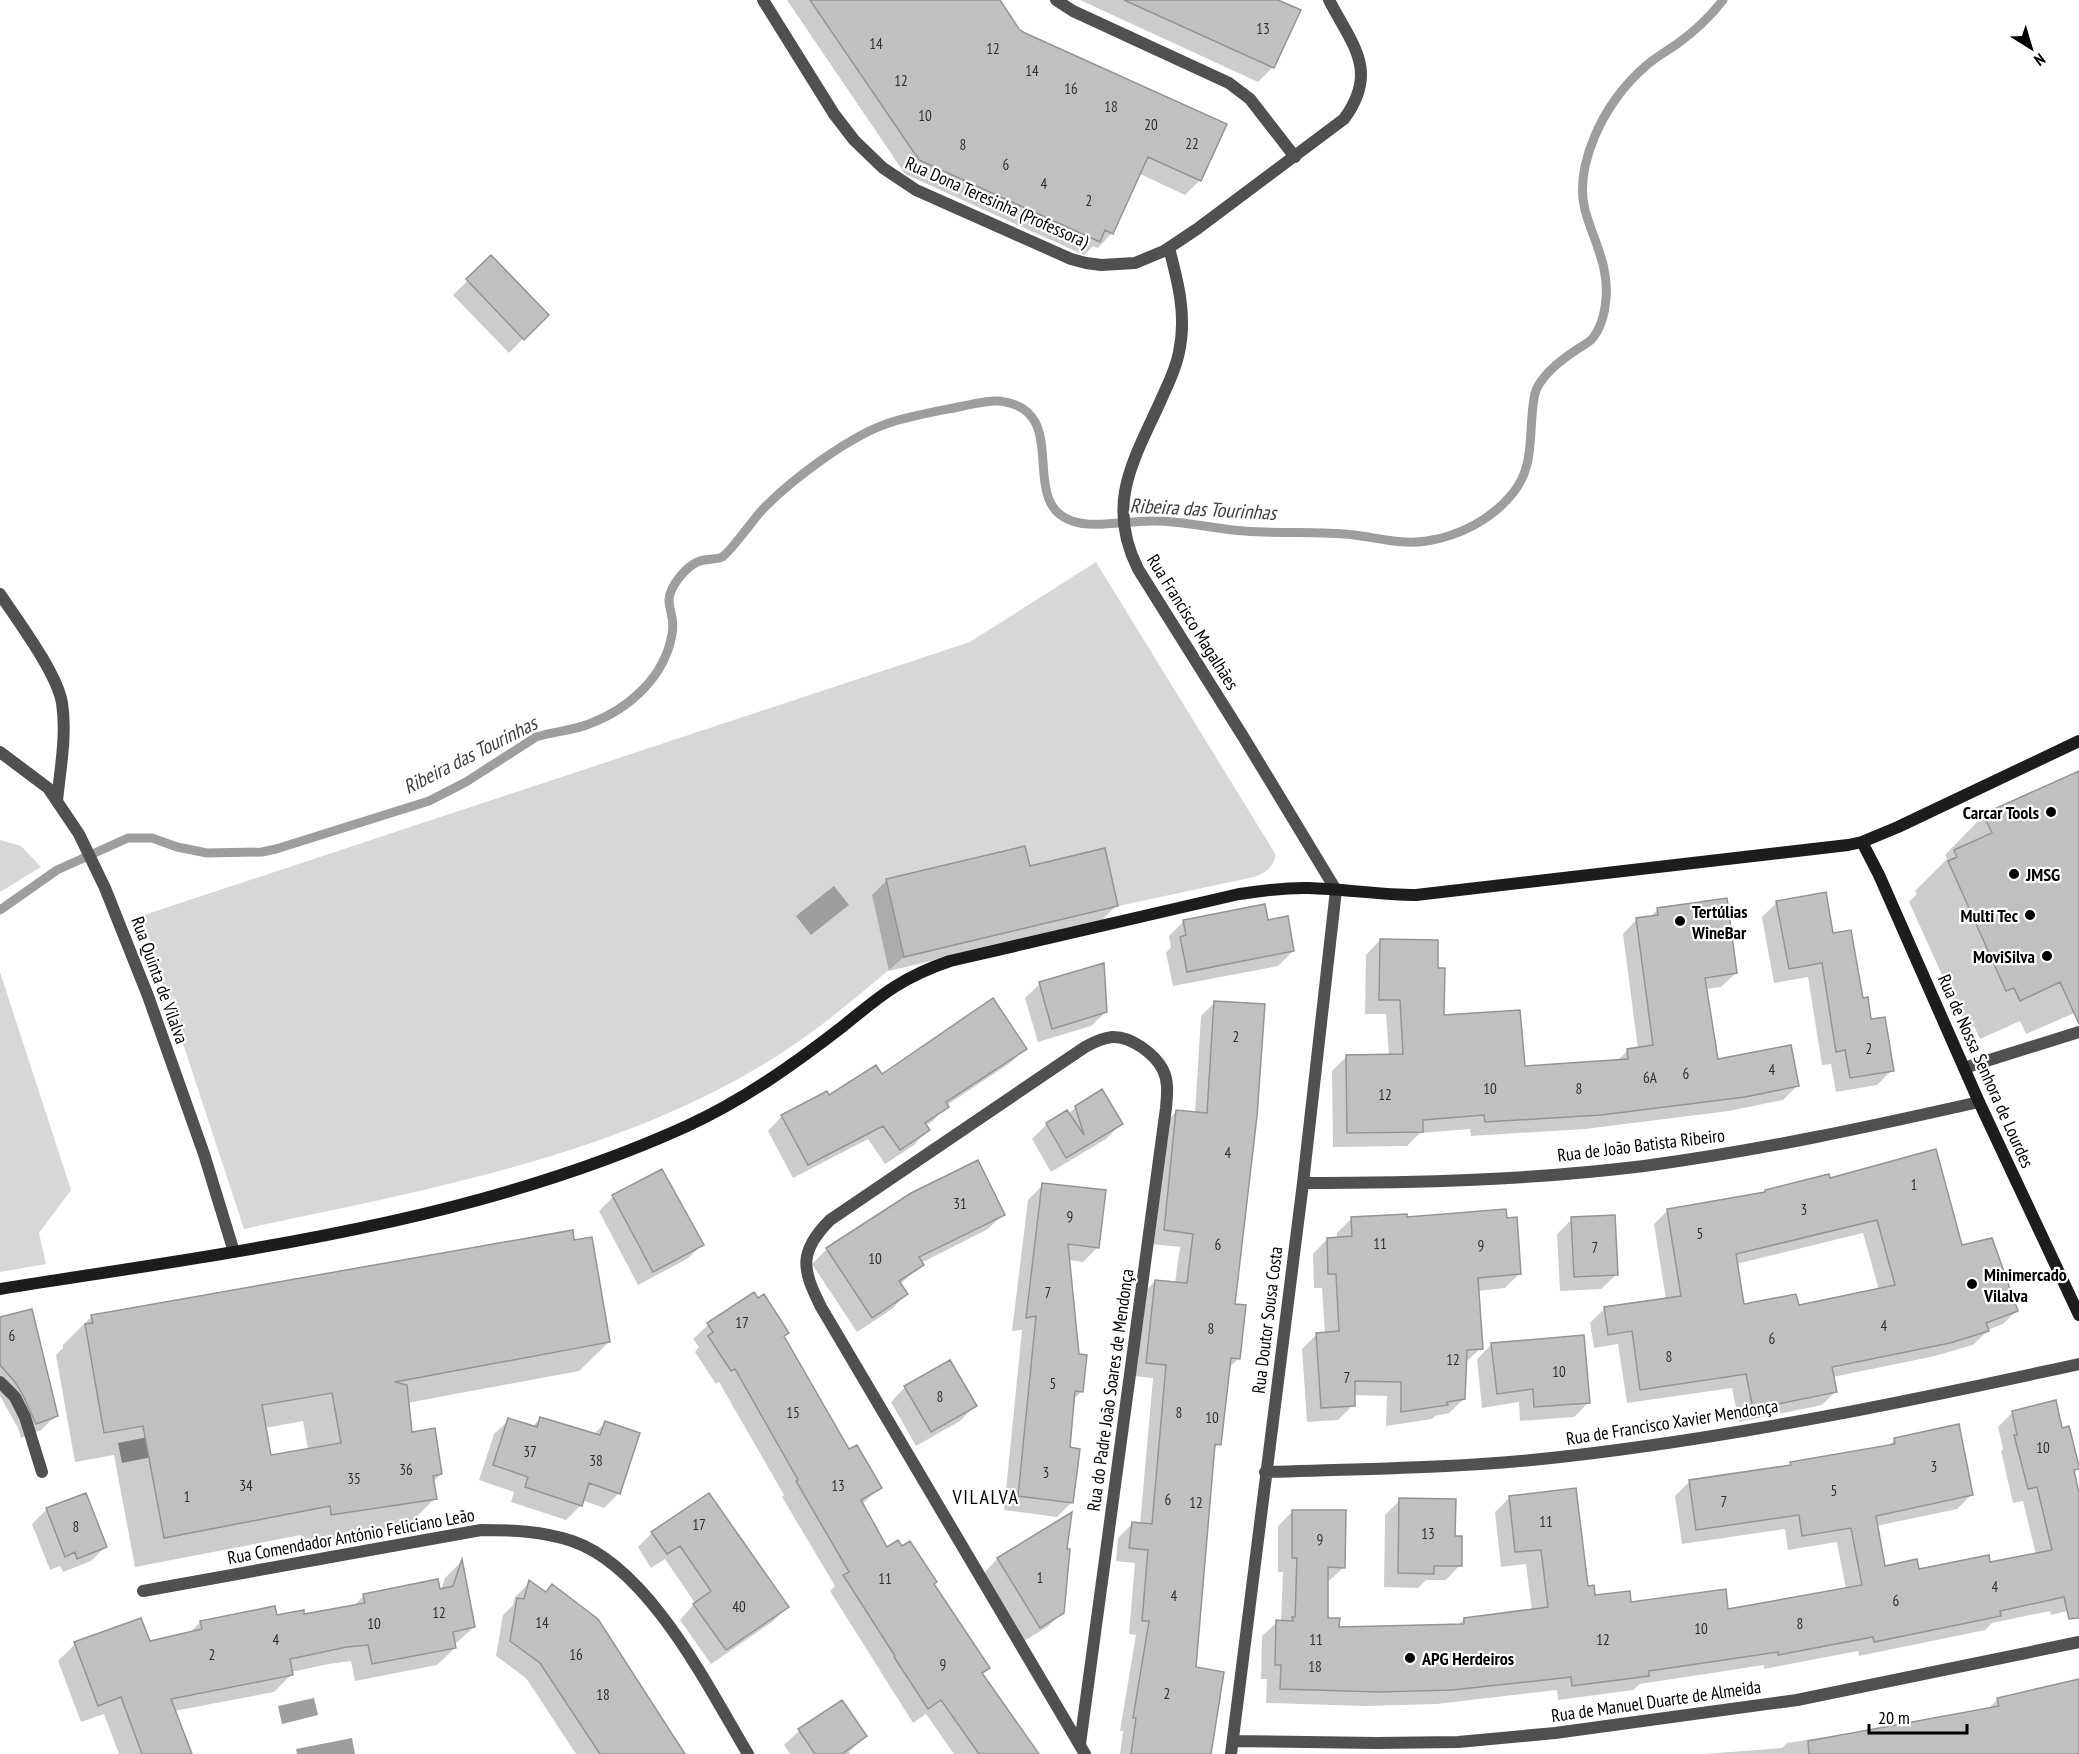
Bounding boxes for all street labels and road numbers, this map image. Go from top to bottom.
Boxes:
street label: Rua Dona Teresinha (Professora) [902,151,1093,253]
street label: Rua Francisco Magalhães [1142,550,1244,694]
street label: Rua Quinta de Vilalva [126,913,194,1047]
street label: Rua de Nossa Senhora de Lourdes [1933,971,2039,1171]
street label: Rua de João Batista Ribeiro [1556,1123,1726,1167]
street label: Rua Doutor Sousa Costa [1247,1245,1287,1395]
street label: Rua do Padre João Soares de Mendonça [1082,1267,1138,1513]
street label: Rua de Francisco Xavier Mendonça [1564,1394,1780,1450]
street label: Rua Comendador António Feliciano Leão [226,1503,476,1569]
street label: Rua de Manuel Duarte de Almeida [1550,1675,1762,1727]

